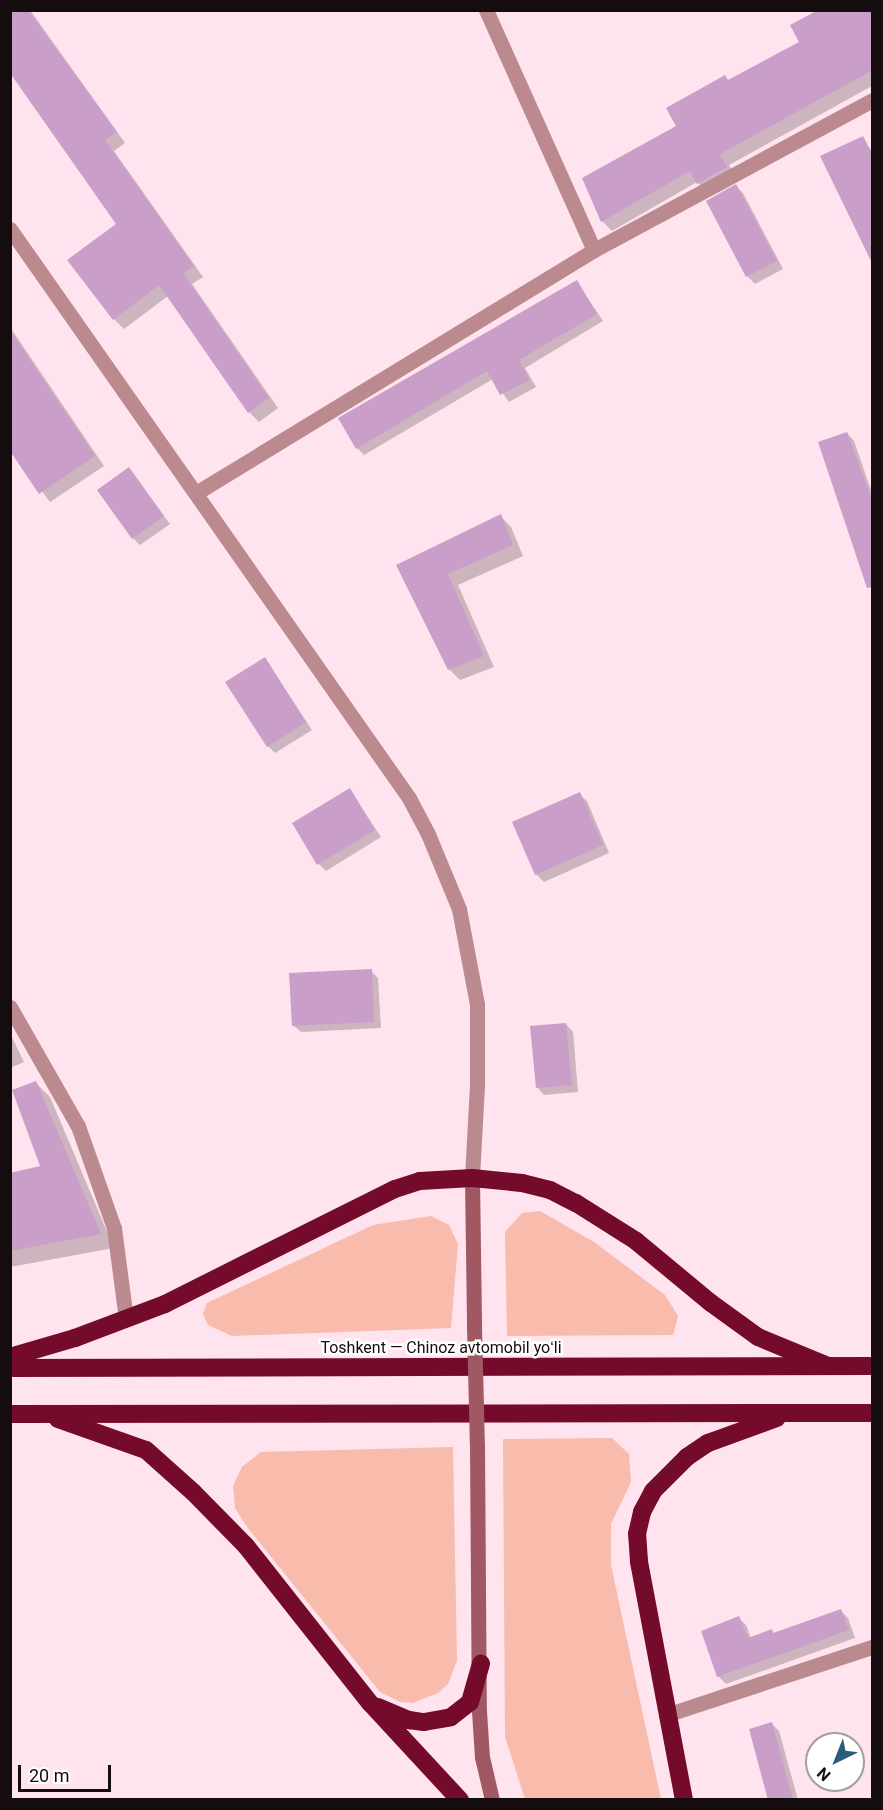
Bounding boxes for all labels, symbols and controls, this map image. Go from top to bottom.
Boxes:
street label: Toshkent — Chinoz avtomobil yoʻli [320,1338,562,1358]
north arrow [805,1732,865,1792]
scale bar [21,1753,114,1791]
text: N [813,1763,834,1785]
text: 20 m [29,1765,69,1786]

